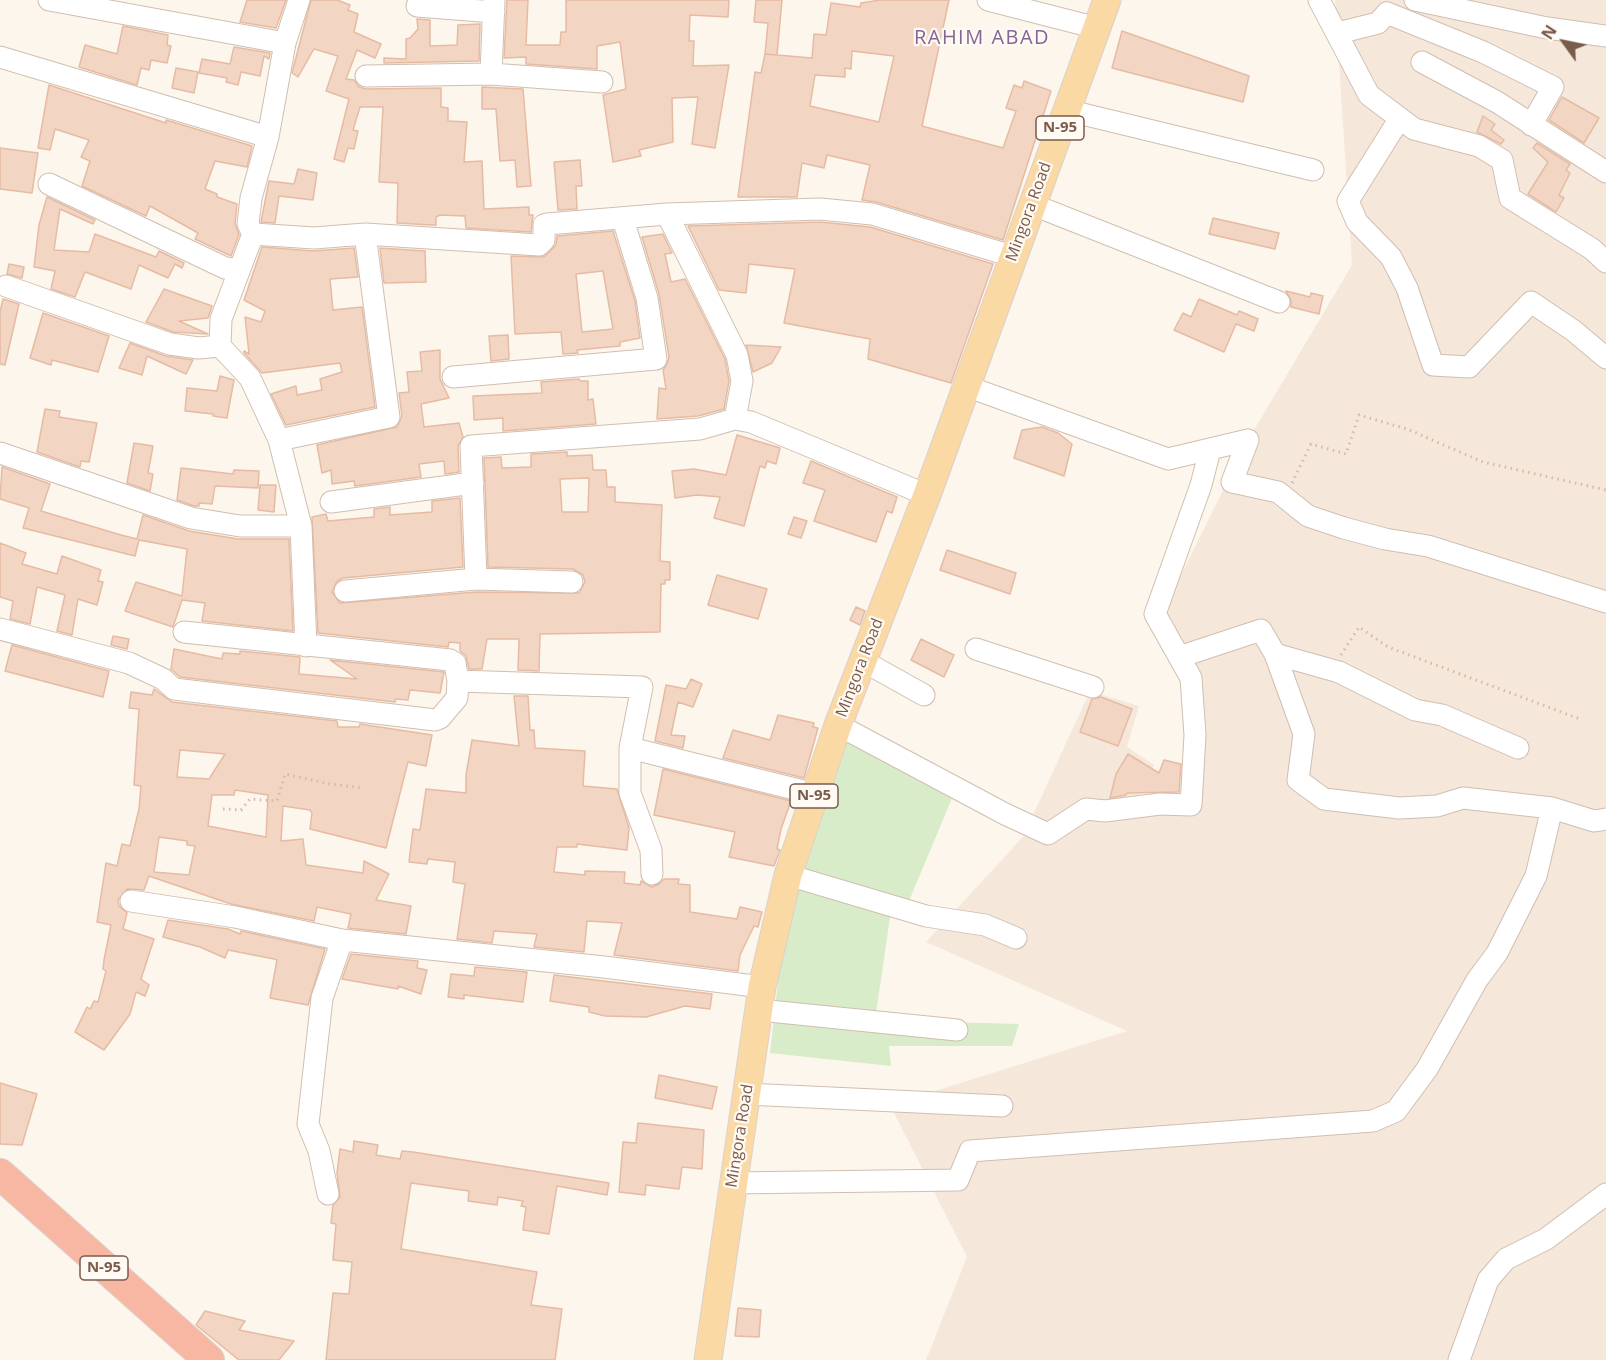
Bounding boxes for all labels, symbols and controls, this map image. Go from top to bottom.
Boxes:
north arrow [1534,12,1594,72]
text: N [1536,21,1562,44]
district label: RAHIM ABAD [914,26,1050,50]
road number: N-95 [1036,116,1084,140]
street label: Mingora Road [1002,160,1056,264]
street label: Mingora Road [832,616,888,720]
road number: N-95 [790,784,838,808]
street label: Mingora Road [722,1083,758,1189]
road number: N-95 [80,1256,128,1280]

